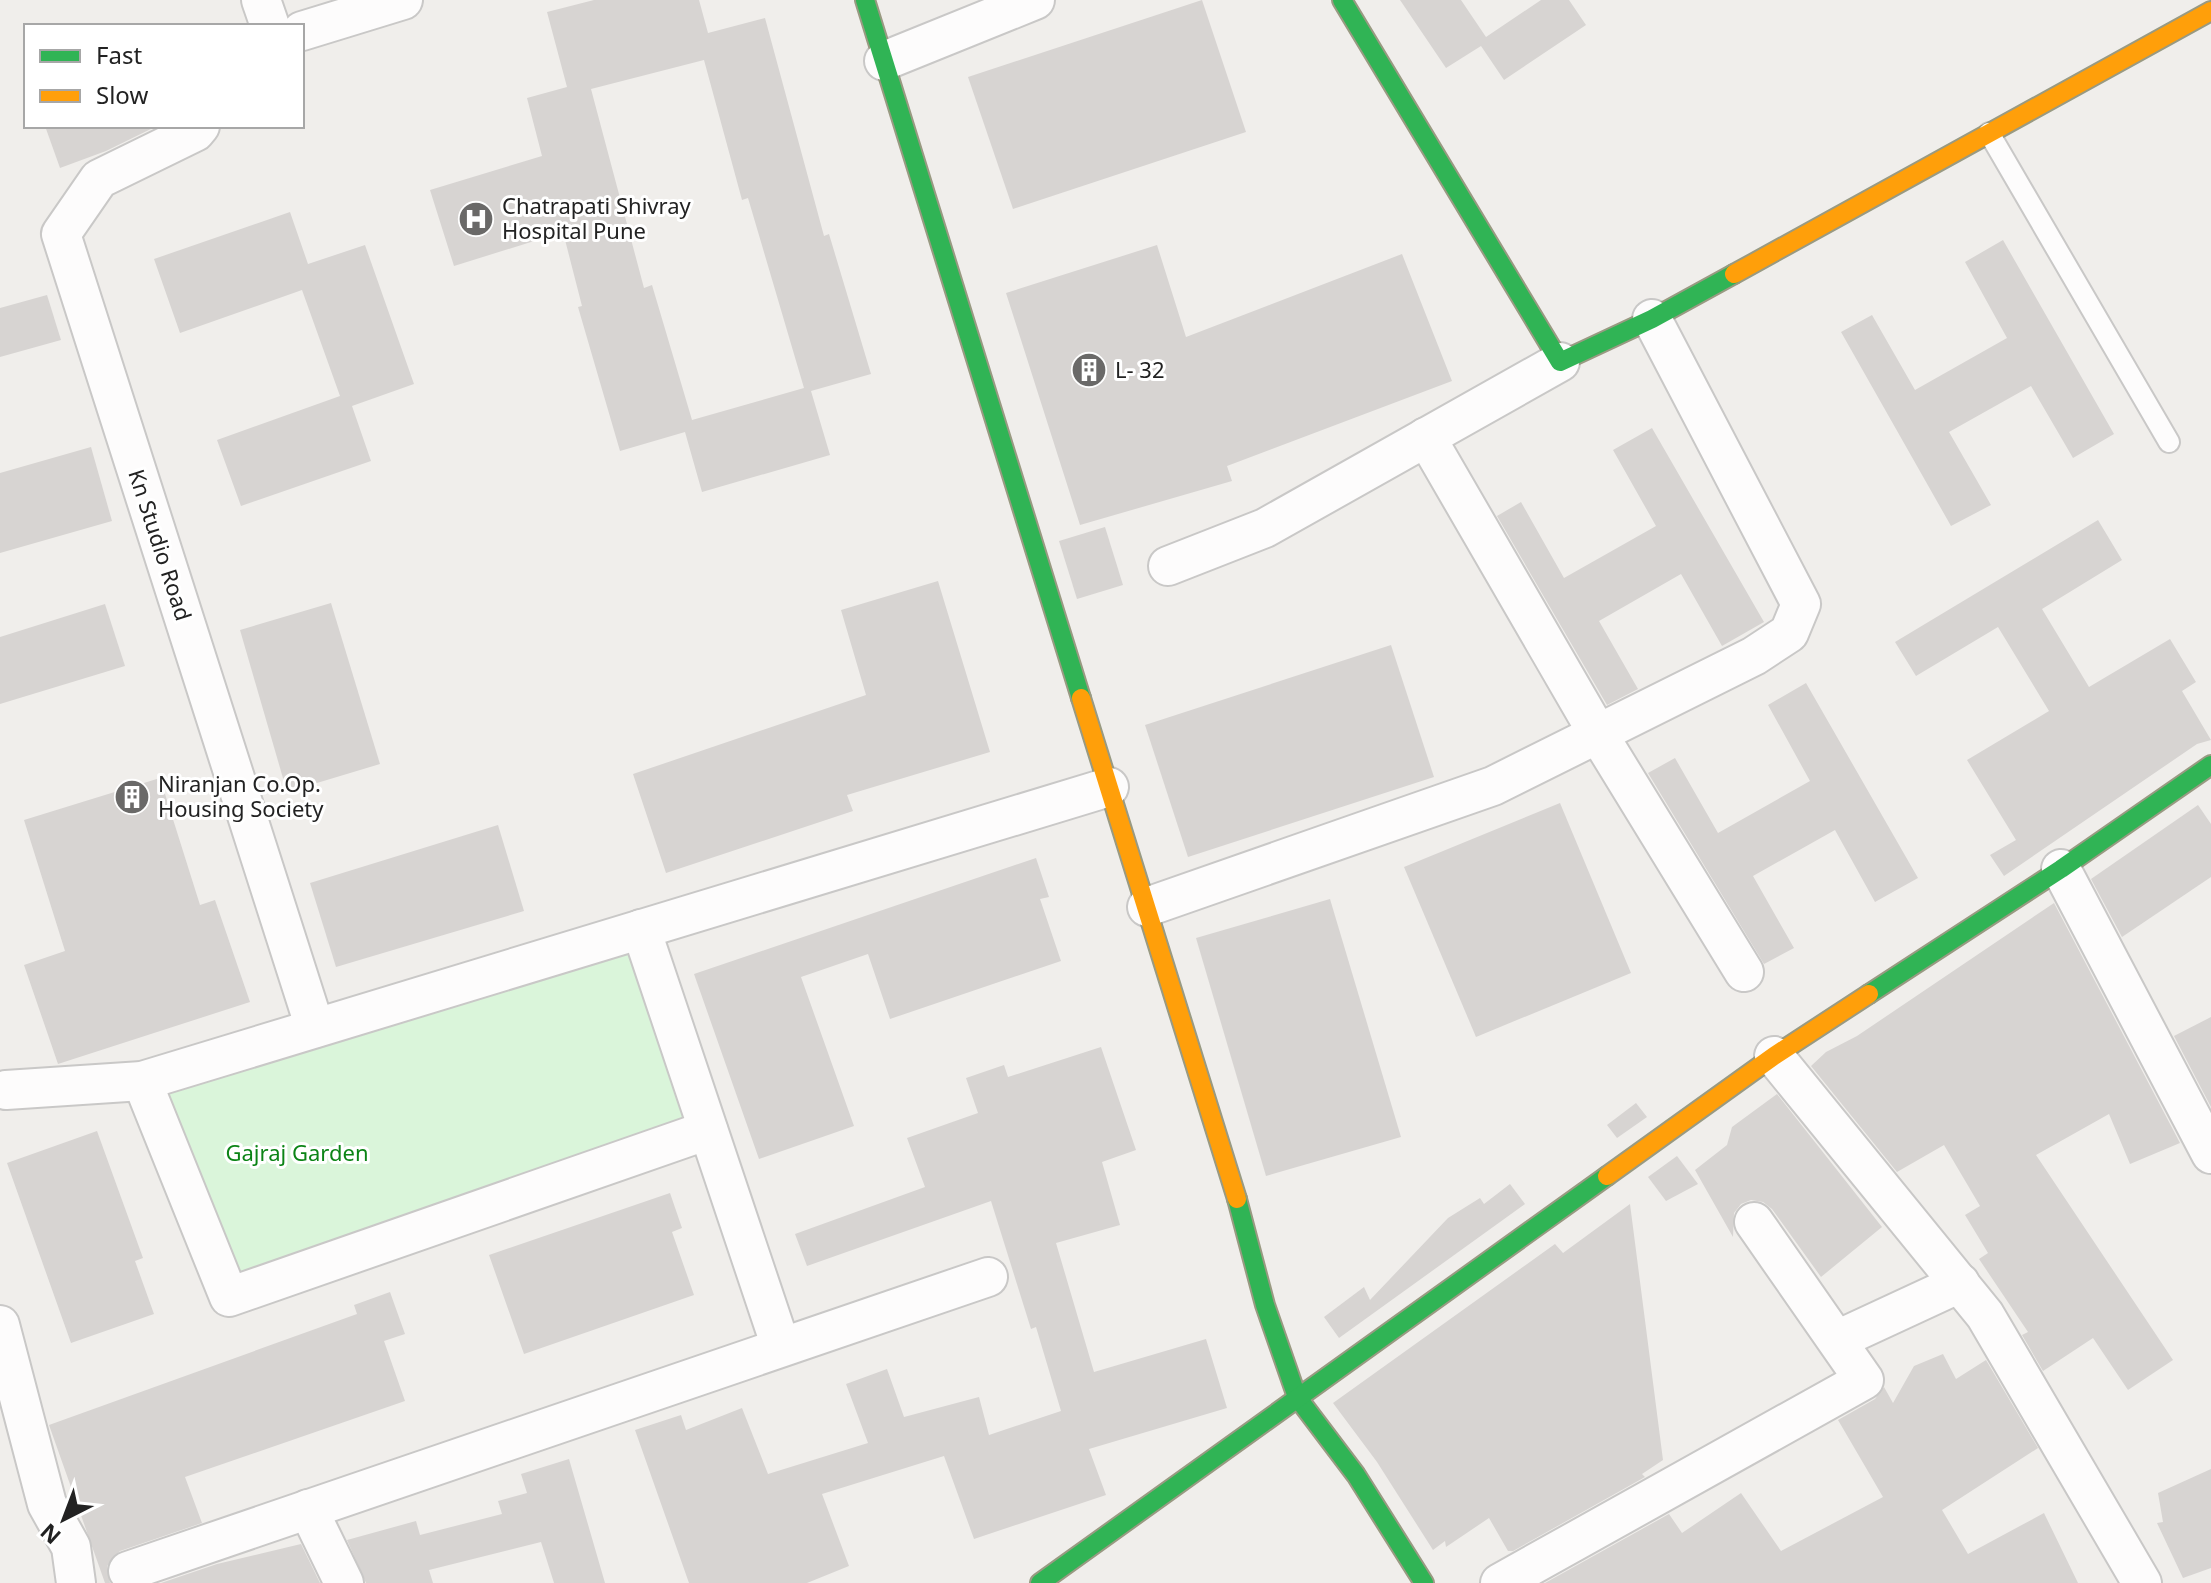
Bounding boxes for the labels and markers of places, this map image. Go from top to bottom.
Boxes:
place label: Chatrapati Shivray Hospital Pune [502,190,691,245]
hospital icon: Chatrapati Shivray Hospital Pune [457,200,495,238]
building icon: L- 32 [1070,351,1108,389]
place label: L- 32 [1115,354,1165,384]
place label: Niranjan Co.Op. Housing Society [158,768,324,823]
building icon: Niranjan Co.Op. Housing Society [113,778,151,816]

